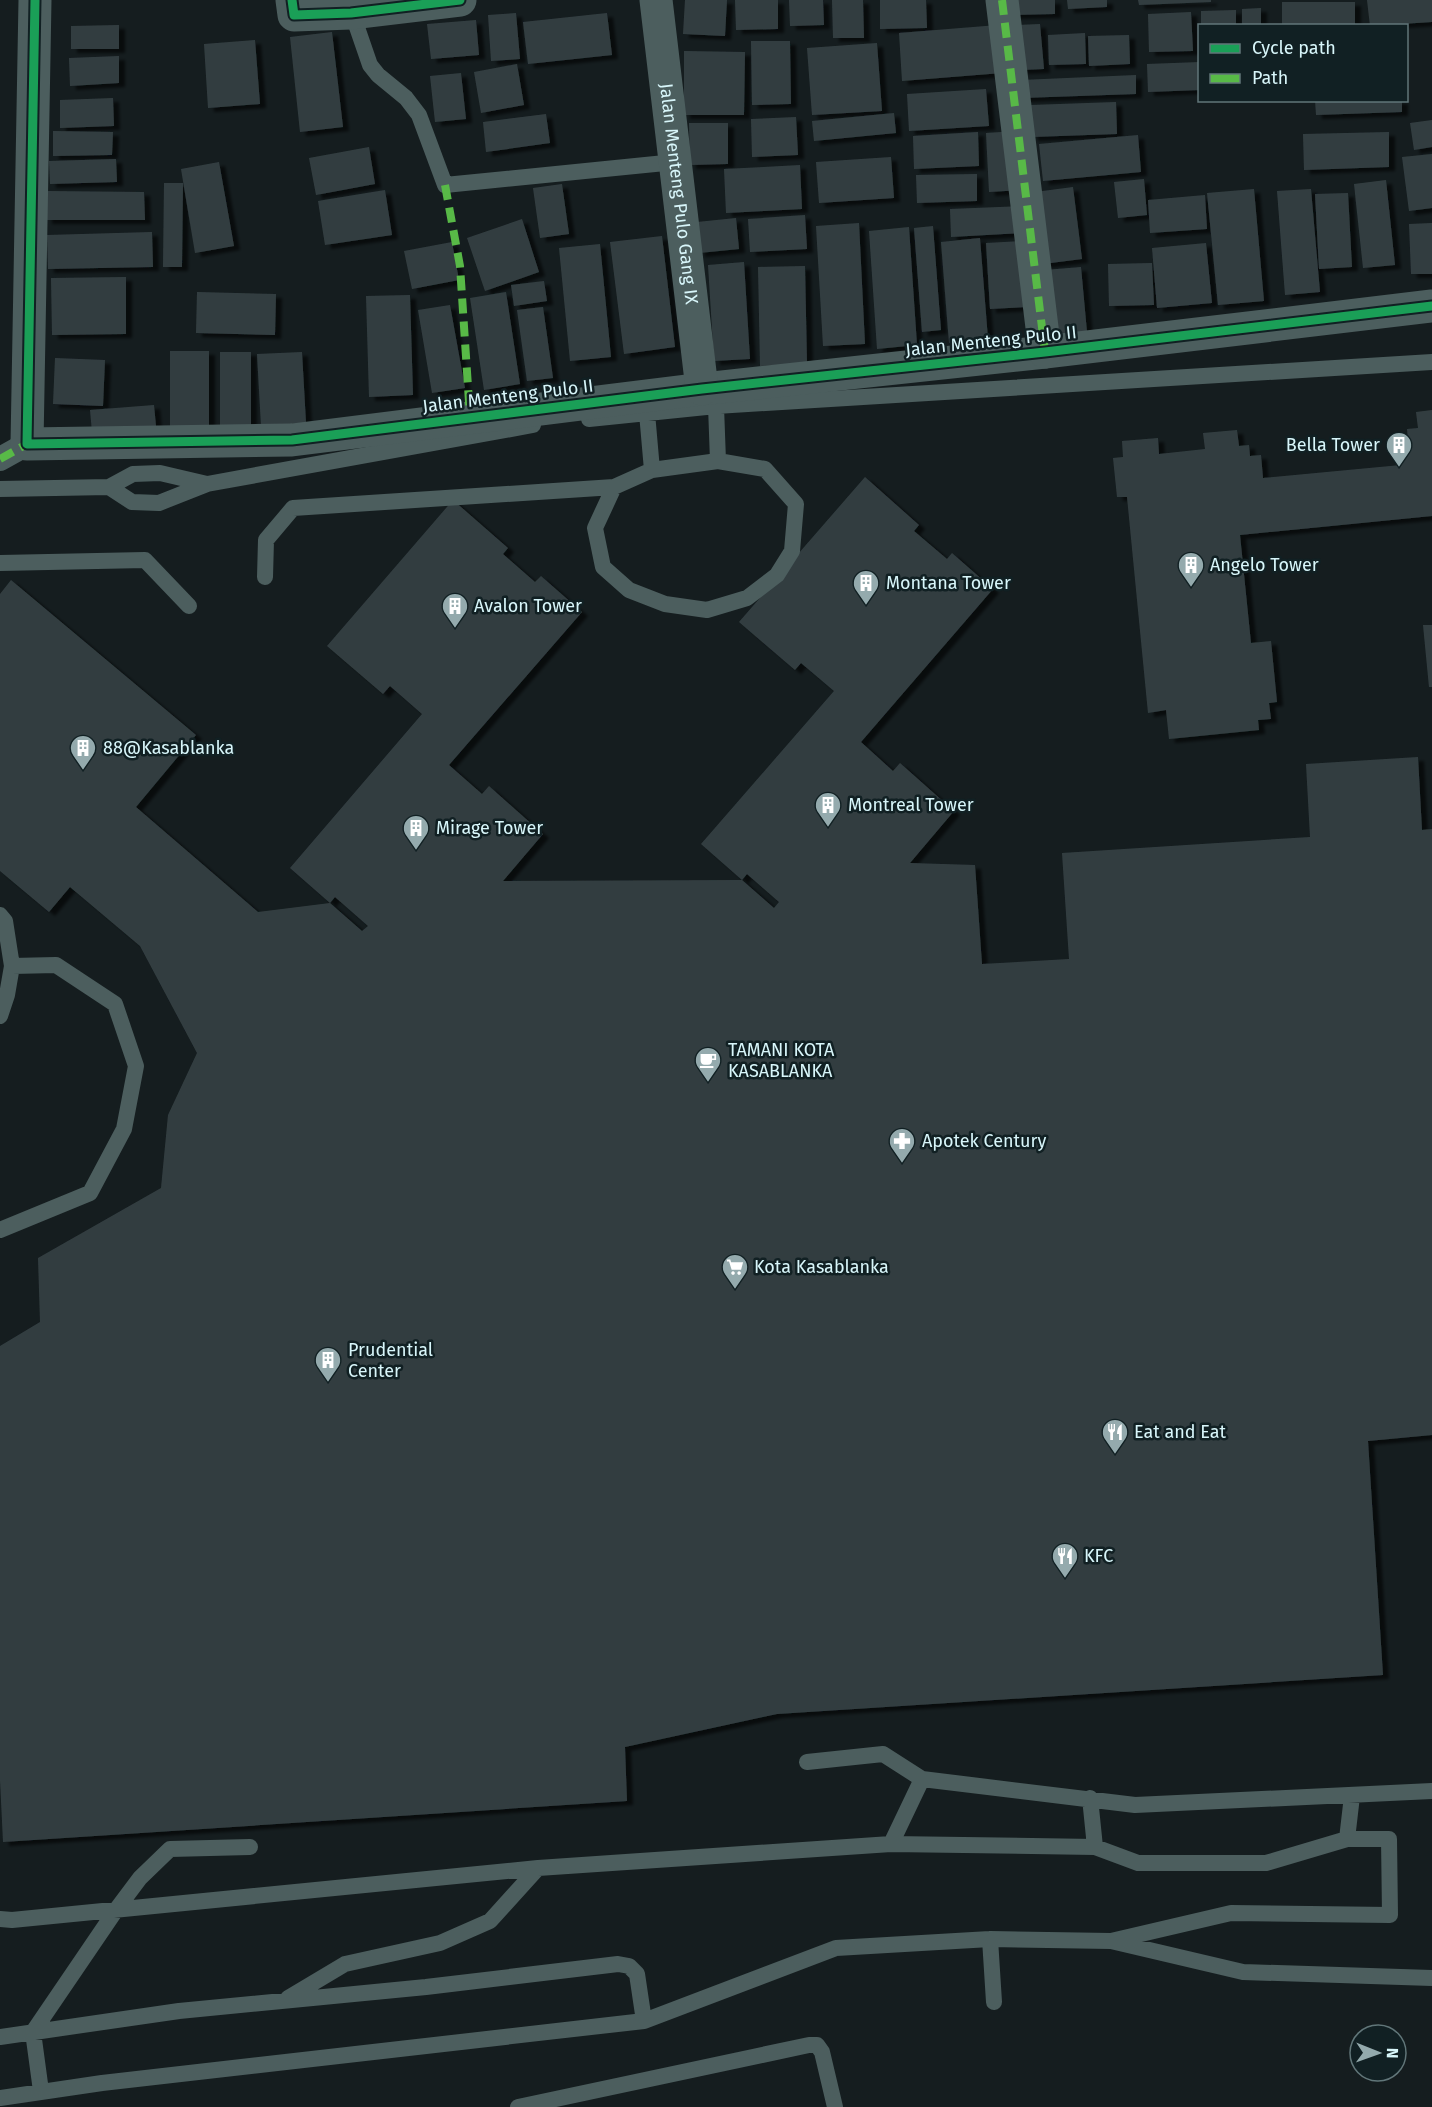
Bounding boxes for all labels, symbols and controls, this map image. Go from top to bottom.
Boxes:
legend [1198,24,1408,102]
text: Cycle path [1252,37,1336,59]
text: Path [1252,67,1288,89]
street label: Jalan Menteng Pulo Gang IX [655,82,703,306]
street label: Jalan Menteng Pulo II [904,321,1078,361]
street label: Jalan Menteng Pulo II [421,375,595,417]
building icon: Bella Tower [1384,430,1414,468]
place label: Bella Tower [1286,434,1380,456]
building icon: Angelo Tower [1176,550,1206,588]
place label: Angelo Tower [1210,554,1319,576]
building icon: Montana Tower [851,568,881,606]
place label: Montana Tower [886,572,1011,594]
building icon: Avalon Tower [440,591,470,629]
place label: Avalon Tower [474,595,582,617]
building icon: 88@Kasablanka [68,733,98,771]
place label: 88@Kasablanka [103,737,234,759]
building icon: Montreal Tower [813,790,843,828]
place label: Montreal Tower [848,794,974,816]
building icon: Mirage Tower [401,813,431,851]
place label: Mirage Tower [436,817,543,839]
place label: TAMANI KOTA KASABLANKA [728,1039,835,1082]
cafe icon: TAMANI KOTA KASABLANKA [693,1045,723,1083]
pharmacy icon: Apotek Century [887,1126,917,1164]
place label: Apotek Century [922,1130,1047,1152]
supermarket icon: Kota Kasablanka [720,1252,750,1290]
place label: Kota Kasablanka [754,1256,889,1278]
place label: Prudential Center [348,1339,433,1382]
building icon: Prudential Center [313,1345,343,1383]
restaurant icon: Eat and Eat [1100,1417,1130,1455]
place label: Eat and Eat [1134,1421,1227,1443]
restaurant icon: KFC [1050,1541,1080,1579]
place label: KFC [1084,1545,1113,1567]
north arrow [1348,2023,1408,2083]
text: N [1383,2048,1402,2059]

